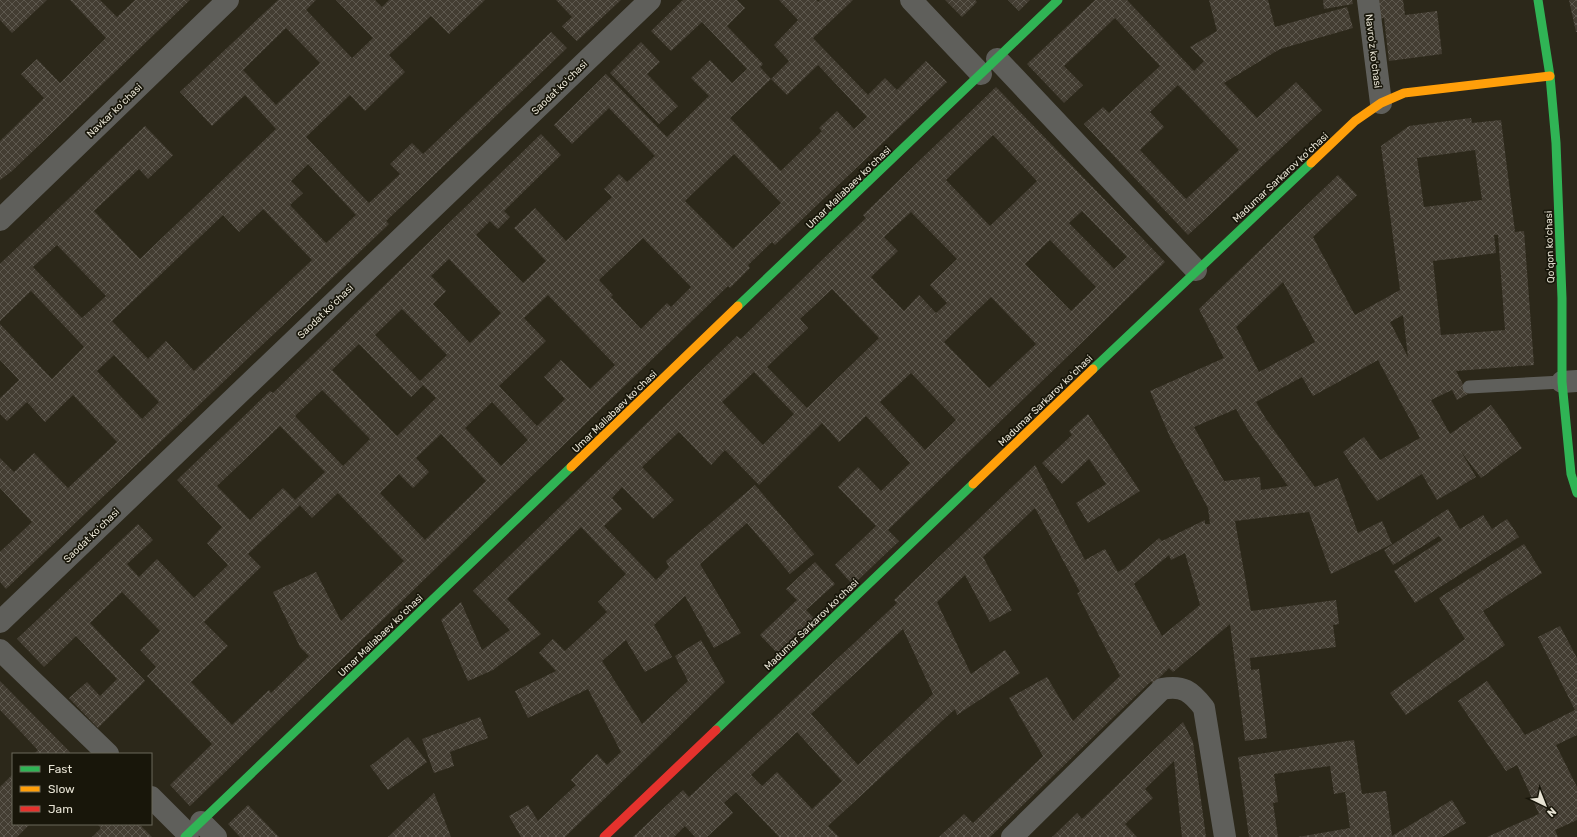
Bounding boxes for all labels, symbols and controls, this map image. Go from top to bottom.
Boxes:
street label: Navroʻz koʻchasi [1363,13,1384,89]
street label: Saodat koʻchasi [529,58,590,117]
street label: Navkar koʻchasi [85,81,145,140]
street label: Madumar Sarkarov koʻchasi [1230,130,1331,225]
street label: Umar Mallabaev koʻchasi [804,144,894,231]
street label: Qoʻqon koʻchasi [1543,211,1557,283]
street label: Saodat koʻchasi [295,282,356,341]
street label: Madumar Sarkarov koʻchasi [996,352,1095,449]
street label: Umar Mallabaev koʻchasi [570,368,660,455]
street label: Saodat koʻchasi [61,506,122,565]
street label: Madumar Sarkarov koʻchasi [762,576,861,673]
street label: Umar Mallabaev koʻchasi [336,592,426,679]
legend [12,753,152,825]
text: Fast [48,762,72,776]
text: Slow [48,782,75,796]
north arrow [1525,785,1565,825]
text: Jam [48,802,73,816]
text: N [1544,804,1559,819]

